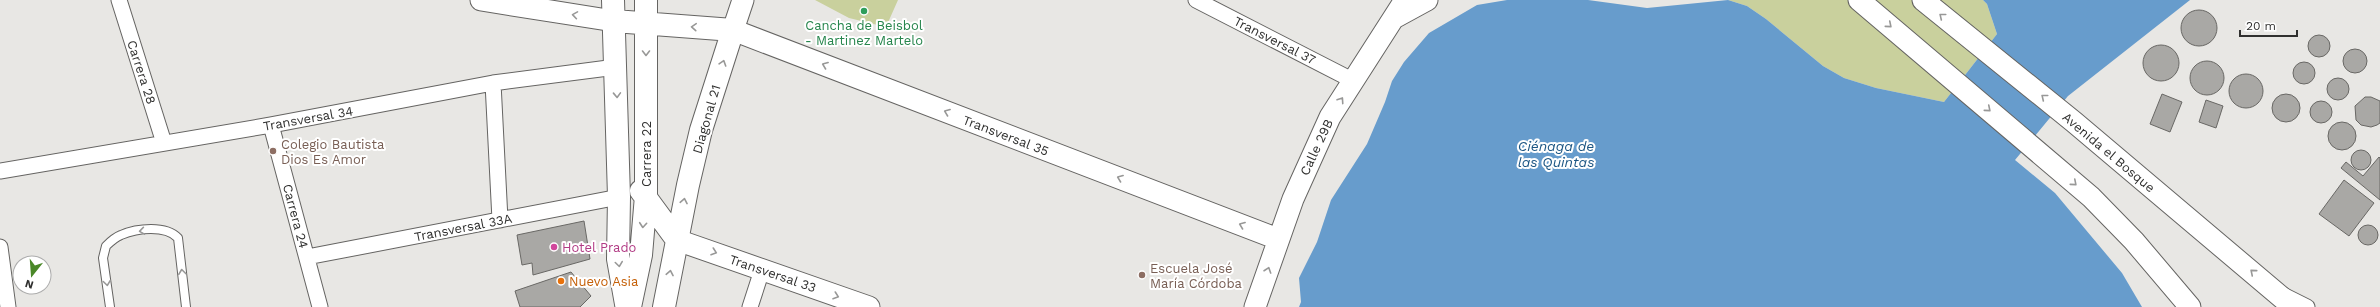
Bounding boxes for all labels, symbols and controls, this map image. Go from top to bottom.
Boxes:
marker: Cancha de Beisbol - Martinez Martelo [859,6,869,16]
one-way arrow [572,11,578,20]
scale bar [2240,12,2297,38]
street label: Transversal 37 [1231,13,1318,68]
one-way arrow [1940,13,1947,20]
place label: Cancha de Beisbol - Martinez Martelo [805,18,923,48]
text: 20 m [2246,19,2276,33]
one-way arrow [1884,21,1891,28]
one-way arrow [691,23,697,32]
street label: Carrera 28 [124,38,159,106]
one-way arrow [642,50,650,56]
one-way arrow [718,59,727,66]
one-way arrow [822,62,829,70]
street label: Diagonal 21 [690,83,723,155]
one-way arrow [612,92,621,98]
one-way arrow [2041,95,2048,102]
one-way arrow [1336,97,1344,104]
street label: Transversal 34 [262,103,354,134]
one-way arrow [1983,105,1990,112]
one-way arrow [943,108,950,116]
street label: Avenida el Bosque [2059,109,2158,195]
street label: Transversal 35 [961,112,1051,159]
street label: Calle 29B [1297,117,1336,178]
street label: Carrera 22 [639,121,654,187]
place label: Colegio Bautista Dios Es Amor [281,137,385,167]
water label: Ciénaga de las Quintas [1518,138,1594,170]
marker: Colegio Bautista Dios Es Amor [268,146,278,156]
one-way arrow [1117,175,1124,183]
one-way arrow [2070,178,2077,185]
street label: Carrera 24 [280,182,311,250]
one-way arrow [680,198,688,204]
street label: Transversal 33A [413,211,514,244]
one-way arrow [1238,221,1245,229]
one-way arrow [639,222,648,228]
one-way arrow [139,226,145,235]
place label: Hotel Prado [562,240,637,255]
marker: Hotel Prado [549,242,559,252]
one-way arrow [710,248,717,256]
street label: Transversal 33 [727,252,818,295]
north arrow [12,255,52,295]
one-way arrow [614,261,623,267]
place label: Escuela José María Córdoba [1150,261,1243,291]
one-way arrow [1263,267,1271,274]
one-way arrow [177,269,186,275]
one-way arrow [666,270,674,276]
marker: Escuela José María Córdoba [1137,270,1147,280]
one-way arrow [2251,270,2258,277]
place label: Nuevo Asia [569,274,639,289]
marker: Nuevo Asia [556,276,566,286]
text: N [23,277,35,291]
one-way arrow [102,280,111,286]
one-way arrow [833,291,840,299]

